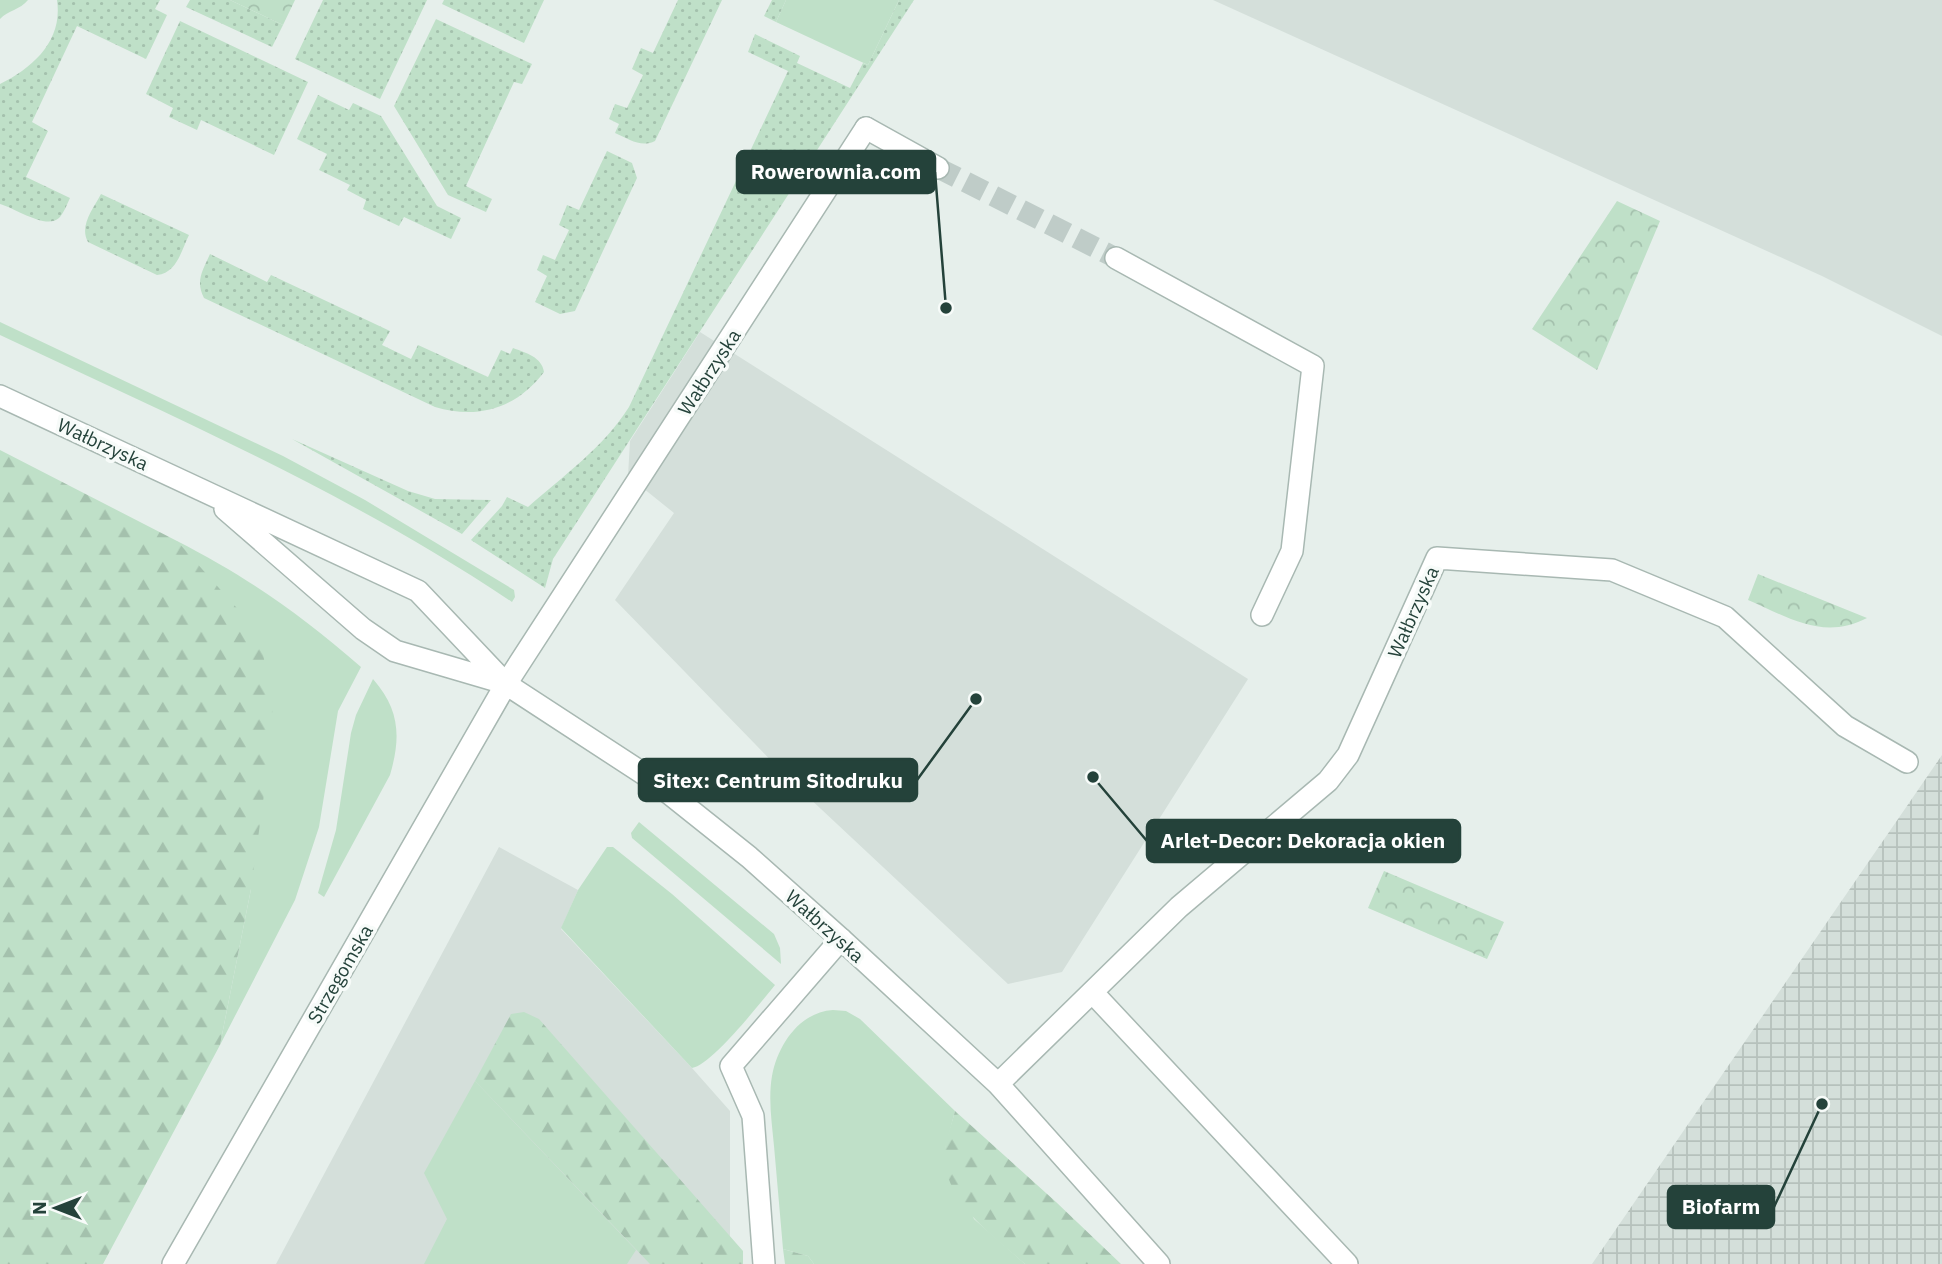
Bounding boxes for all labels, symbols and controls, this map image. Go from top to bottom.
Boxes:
callout: Rowerownia.com [737,151,935,193]
text: Rowerownia.com [751,157,921,185]
street label: Wałbrzyska [672,324,746,420]
street label: Wałbrzyska [54,412,152,476]
street label: Wałbrzyska [1382,562,1444,662]
callout: Sitex: Centrum Sitodruku [639,759,917,801]
text: Sitex: Centrum Sitodruku [653,766,903,794]
callout: Arlet-Decor: Dekoracja okien [1147,820,1460,862]
text: Arlet-Decor: Dekoracja okien [1161,826,1445,854]
street label: Wałbrzyska [781,884,869,968]
street label: Strzegomska [302,920,378,1028]
north arrow [21,1173,91,1243]
callout: Biofarm [1668,1186,1774,1228]
text: Biofarm [1682,1192,1760,1220]
text: N [27,1201,51,1215]

